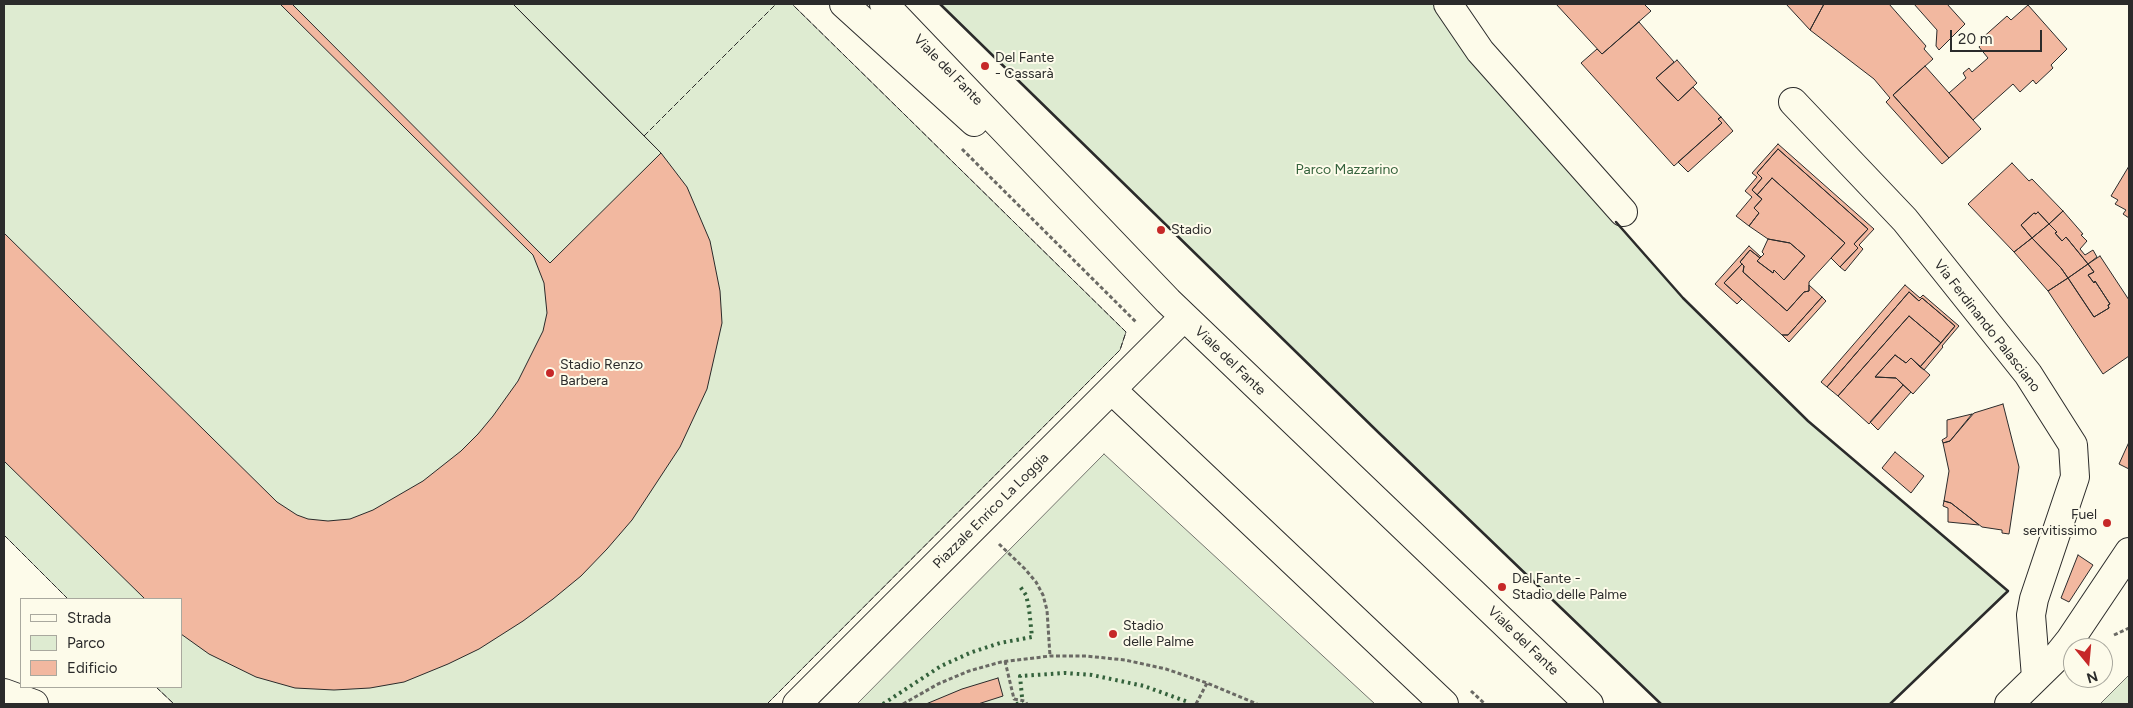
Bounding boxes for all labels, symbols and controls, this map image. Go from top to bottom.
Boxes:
scale bar [1953,20,2046,52]
text: 20 m [1958,30,1992,48]
street label: Viale del Fante [910,31,986,109]
place label: Del Fante - Cassarà [995,50,1054,82]
marker: Del Fante - Cassarà [979,60,991,72]
park label: Parco Mazzarino [1296,162,1398,178]
place label: Stadio [1171,222,1212,238]
marker: Stadio [1155,224,1167,236]
street label: Via Ferdinando Palasciano [1930,257,2044,395]
street label: Viale del Fante [1191,323,1269,399]
place label: Stadio Renzo Barbera [560,357,643,390]
marker: Stadio Renzo Barbera [544,367,556,379]
street label: Piazzale Enrico La Loggia [930,450,1052,572]
place label: Fuel servitissimo [2023,507,2097,540]
marker: Fuel servitissimo [2101,517,2113,529]
place label: Del Fante - Stadio delle Palme [1512,571,1627,604]
marker: Del Fante - Stadio delle Palme [1496,581,1508,593]
legend [20,598,182,688]
street label: Viale del Fante [1484,603,1562,679]
text: Strada [67,609,111,627]
place label: Stadio delle Palme [1123,618,1194,650]
marker: Stadio delle Palme [1107,628,1119,640]
text: Parco [67,634,105,652]
north arrow [2063,638,2113,688]
text: Edificio [67,659,117,677]
text: N [2085,667,2100,687]

